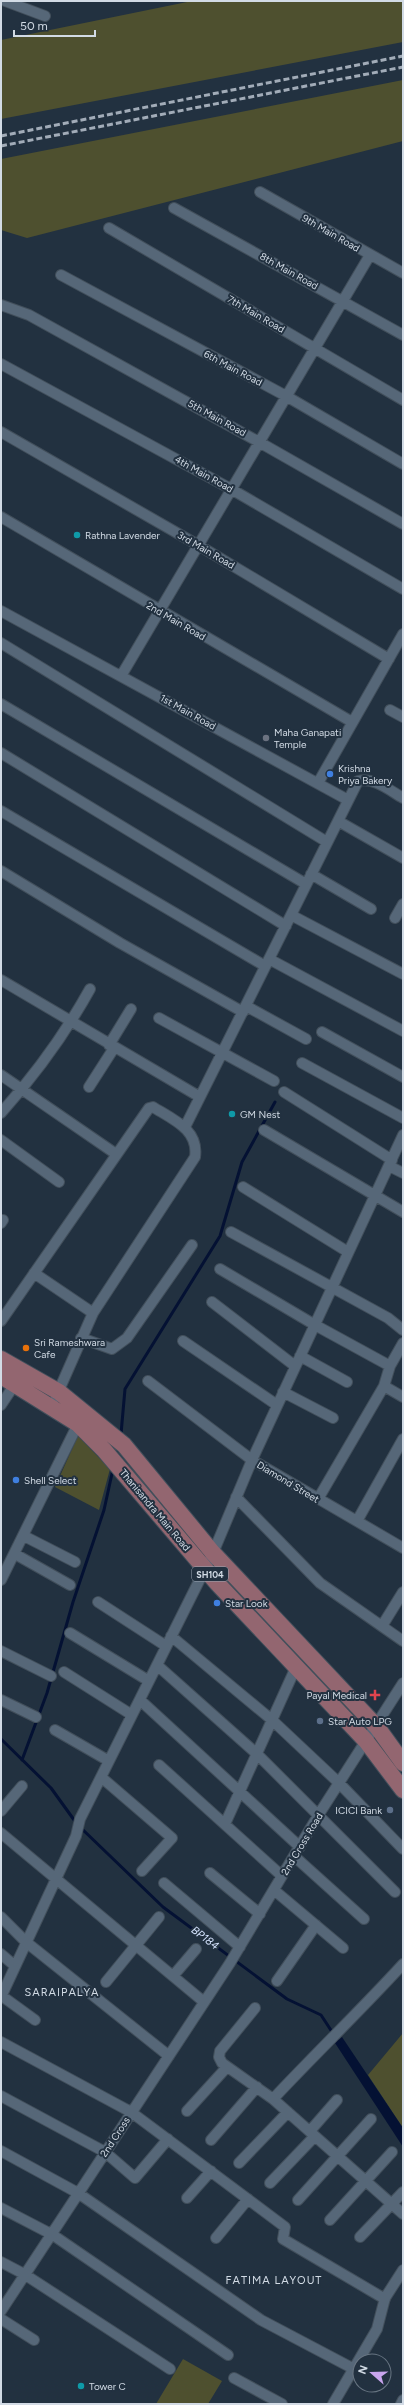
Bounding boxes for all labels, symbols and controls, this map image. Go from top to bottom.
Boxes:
scale bar [14,12,95,38]
text: 50 m [20,19,48,33]
street label: 9th Main Road [300,211,362,255]
street label: 8th Main Road [257,250,321,292]
street label: 7th Main Road [225,292,287,336]
street label: 6th Main Road [201,347,265,389]
street label: 5th Main Road [186,397,248,439]
street label: 4th Main Road [172,453,236,496]
street label: 3rd Main Road [175,528,237,572]
place label: Rathna Lavender [85,529,161,542]
marker: Rathna Lavender [72,530,82,540]
street label: 2nd Main Road [144,599,208,643]
street label: 1st Main Road [158,691,218,733]
place label: Maha Ganapati Temple [274,726,341,751]
marker: Maha Ganapati Temple [261,733,271,743]
place label: Krishna Priya Bakery [338,762,393,787]
marker: Krishna Priya Bakery [325,769,335,779]
place label: GM Nest [240,1108,280,1121]
marker: GM Nest [227,1109,237,1119]
place label: Sri Rameshwara Cafe [34,1336,105,1361]
marker: Sri Rameshwara Cafe [21,1343,31,1353]
street label: Diamond Street [254,1458,322,1506]
street label: Thanisandra Main Road [117,1466,193,1554]
place label: Shell Select [24,1474,77,1487]
marker: Shell Select [11,1475,21,1485]
road number: SH104 [192,1567,228,1581]
place label: Star Look [225,1597,268,1610]
marker: Star Look [212,1598,222,1608]
place label: Payal Medical [307,1689,367,1702]
marker: Payal Medical [370,1690,380,1700]
place label: Star Auto LPG [328,1715,392,1728]
marker: Star Auto LPG [315,1716,325,1726]
place label: ICICI Bank [335,1804,382,1817]
marker: ICICI Bank [385,1805,395,1815]
street label: 2nd Cross Road [278,1810,326,1878]
water label: BP184 [189,1923,222,1953]
district label: SARAIPALYA [24,1986,100,1999]
street label: 2nd Cross [97,2114,133,2160]
district label: FATIMA LAYOUT [226,2274,322,2287]
north arrow [352,2353,392,2393]
text: N [356,2364,371,2376]
place label: Tower C [89,2380,126,2393]
marker: Tower C [76,2381,86,2391]

